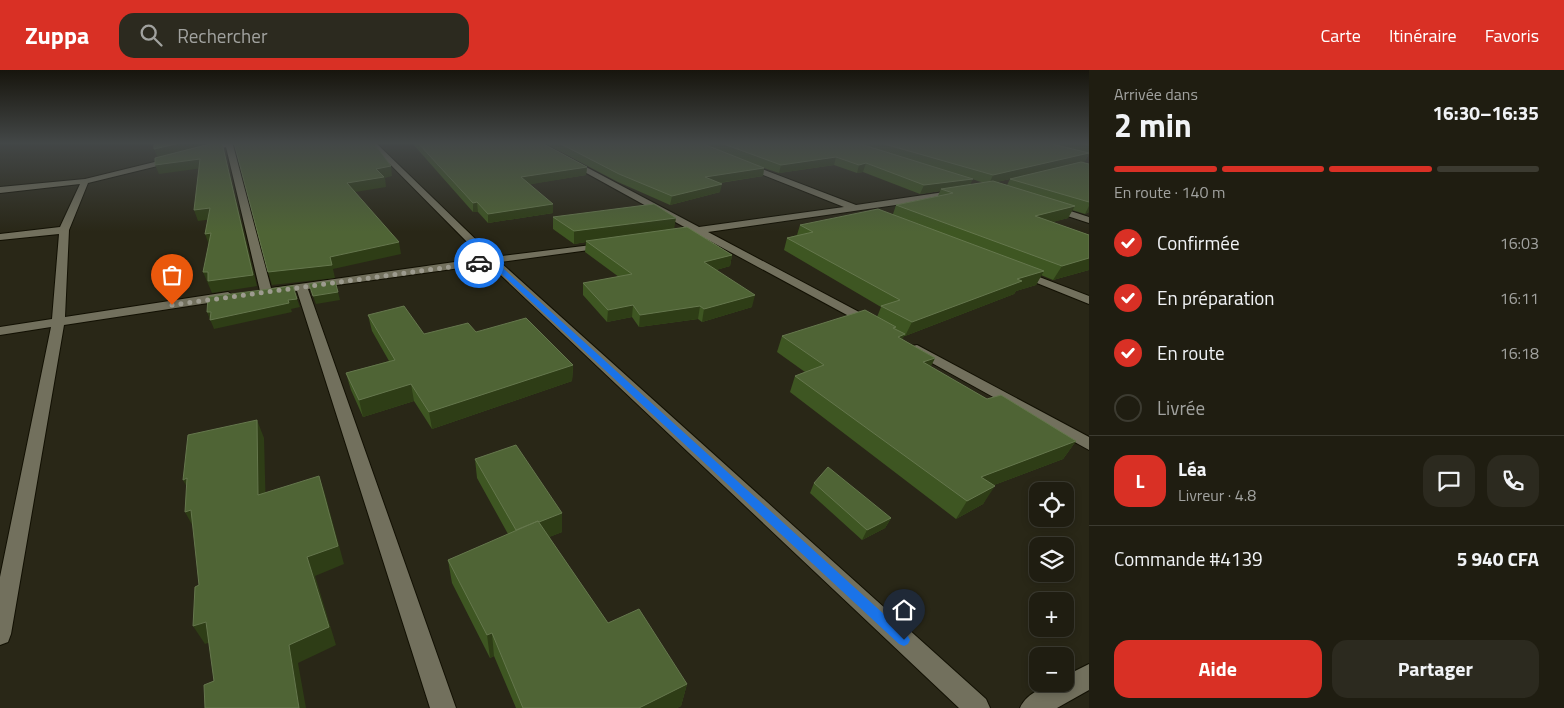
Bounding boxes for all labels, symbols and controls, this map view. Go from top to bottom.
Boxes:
search box [119,13,469,58]
text: Zuppa [25,17,89,53]
icon: search [137,21,165,49]
text: Rechercher [177,21,268,50]
text: Carte [1320,22,1361,49]
text: Itinéraire [1389,22,1457,49]
text: Favoris [1485,22,1539,49]
text: Arrivée dans [1114,82,1198,106]
text: 16:30–16:35 [1432,98,1539,127]
text: 2 min [1114,101,1192,149]
text: En route · 140 m [1114,180,1225,204]
text: Confirmée [1157,228,1239,257]
icon: check [1114,229,1142,257]
text: 16:03 [1500,231,1539,255]
courier [454,238,504,288]
icon: car [465,249,493,277]
pin [151,254,193,305]
icon: bag [158,261,186,289]
text: En préparation [1157,283,1275,312]
icon: check [1114,284,1142,312]
text: 16:11 [1500,286,1539,310]
text: En route [1157,338,1225,367]
icon: check [1114,339,1142,367]
text: 16:18 [1500,341,1539,365]
text: Livrée [1157,393,1205,422]
text: Léa [1178,454,1206,483]
button: chat [1423,455,1475,507]
button: phone [1487,455,1539,507]
text: L [1136,466,1144,495]
map controls [1029,482,1074,692]
button: locate [1029,482,1074,527]
text: Livreur · 4.8 [1178,483,1256,507]
button: layers [1029,537,1074,582]
text: Commande #4139 [1114,544,1263,573]
text: 5 940 CFA [1457,544,1539,573]
pin [883,589,925,640]
button: + [1029,592,1074,637]
icon: home [890,596,918,624]
button: Aide [1114,640,1322,698]
button: Partager [1332,640,1539,698]
button: − [1029,647,1074,692]

